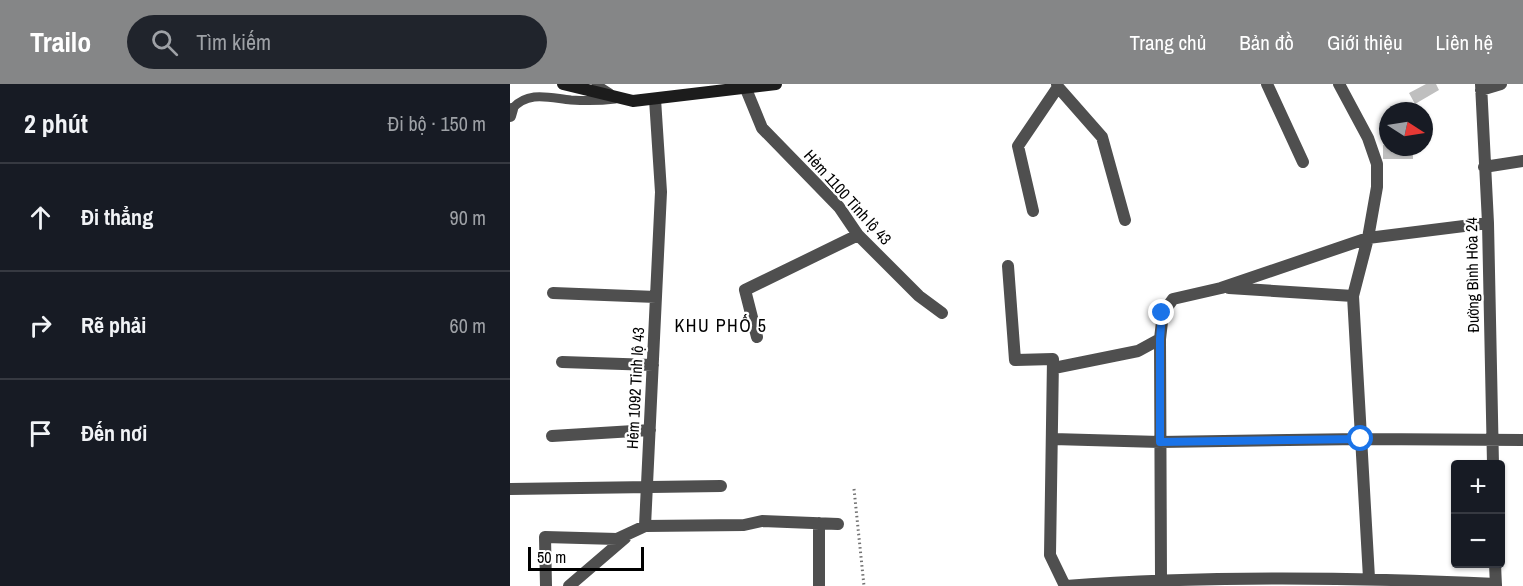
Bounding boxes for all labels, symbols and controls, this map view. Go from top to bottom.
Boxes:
search box [127,15,547,69]
text: Trailo [30,23,91,61]
icon: search [148,26,181,59]
text: Tìm kiếm [196,27,271,57]
text: Trang chủ [1129,28,1206,57]
text: Bản đồ [1239,28,1294,57]
text: Giới thiệu [1327,28,1403,57]
text: Liên hệ [1436,28,1493,57]
north arrow [1379,102,1433,156]
text: 2 phút [24,106,88,141]
text: Đi bộ · 150 m [388,110,486,137]
street label: Hẻm 1100 Tỉnh lộ 43 [799,145,897,249]
icon: ahead [24,201,57,234]
text: Đi thẳng [81,202,153,232]
text: 90 m [450,204,486,231]
street label: Đường Bình Hòa 24 [1460,217,1484,333]
route end [1148,299,1174,325]
icon: right [24,309,57,342]
text: Rẽ phải [81,310,146,340]
text: 60 m [450,312,486,339]
district label: KHU PHỐ 5 [674,313,768,338]
street label: Hẻm 1092 Tỉnh lộ 43 [621,326,649,450]
icon: arrive [24,417,57,450]
text: Đến nơi [81,418,147,448]
route start [1347,425,1373,451]
map controls [1451,460,1505,568]
button: + [1451,460,1505,514]
button: − [1451,514,1505,568]
scale bar [528,544,644,572]
text: 50 m [537,546,566,568]

